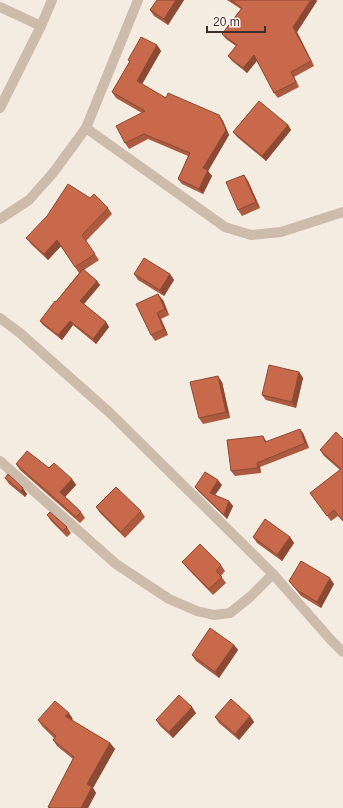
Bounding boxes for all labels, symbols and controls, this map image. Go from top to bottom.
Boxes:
scale bar [207,8,265,34]
text: 20 m [213,15,240,29]

